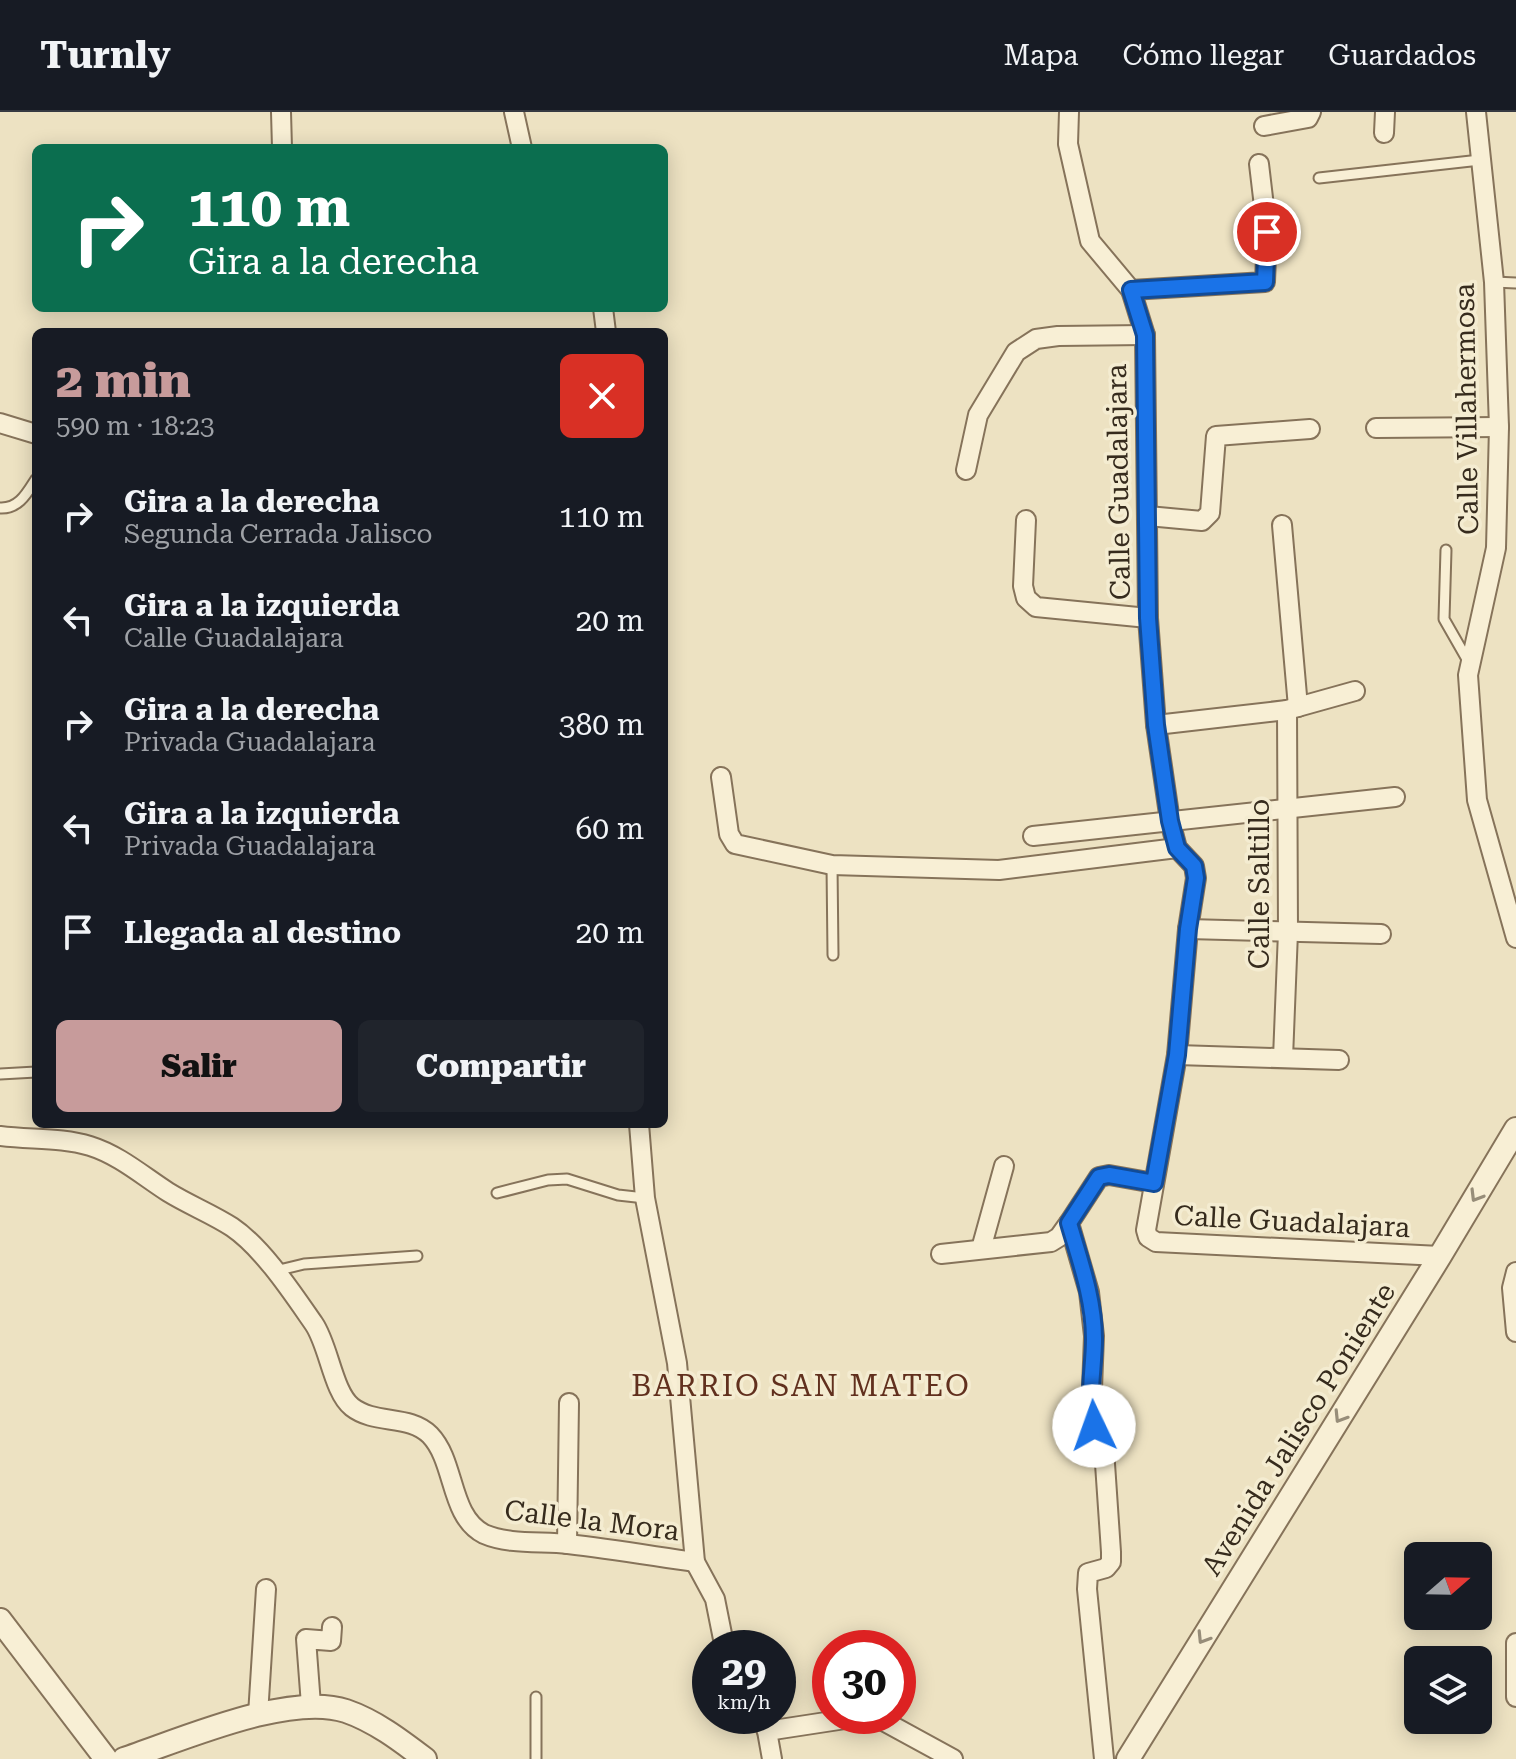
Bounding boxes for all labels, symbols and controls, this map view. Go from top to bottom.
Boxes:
text: Turnly [40,33,171,77]
text: Mapa [1004,39,1078,72]
text: Cómo llegar [1122,39,1284,72]
text: Guardados [1328,39,1476,72]
text: 110 m [188,174,350,240]
icon: right [56,176,160,280]
pin [1233,198,1301,266]
icon: arrive [1245,210,1289,254]
text: Gira a la derecha [188,241,479,283]
street label: Calle Villahermosa [1448,283,1485,535]
text: 2 min [56,353,191,409]
button: close [560,354,644,438]
street label: Calle Guadalajara [1100,363,1137,601]
text: 590 m · 18:23 [56,411,215,441]
text: Gira a la derecha [124,484,379,519]
icon: right [56,494,100,538]
text: 110 m [559,499,644,534]
text: Segunda Cerrada Jalisco [124,519,432,549]
text: Gira a la izquierda [124,588,400,623]
icon: left [56,598,100,642]
text: 20 m [575,603,644,638]
text: Calle Guadalajara [124,623,344,653]
text: Gira a la derecha [124,692,379,727]
icon: right [56,702,100,746]
text: 380 m [559,707,644,742]
text: Privada Guadalajara [124,727,376,757]
text: Gira a la izquierda [124,796,400,831]
street label: Calle Saltillo [1243,799,1276,969]
icon: left [56,806,100,850]
text: 60 m [575,811,644,846]
text: Privada Guadalajara [124,831,376,861]
icon: arrive [56,910,100,954]
text: Llegada al destino [124,915,401,950]
text: 20 m [575,915,644,950]
button: Salir [56,1020,342,1112]
button: Compartir [358,1020,644,1112]
one-way arrow [1470,1187,1486,1202]
street label: Calle Guadalajara [1173,1199,1411,1244]
street label: Avenida Jalisco Poniente [1195,1277,1402,1582]
district label: BARRIO SAN MATEO [631,1368,971,1403]
position arrow [1052,1384,1136,1468]
one-way arrow [1334,1408,1350,1423]
street label: Calle la Mora [503,1493,681,1548]
north arrow [1404,1542,1492,1630]
map controls [1404,1542,1492,1734]
one-way arrow [1197,1629,1213,1644]
speed limit sign: 30 [812,1630,916,1734]
button: layers [1404,1646,1492,1734]
text: 29 [722,1648,766,1695]
text: km/h [717,1690,771,1714]

